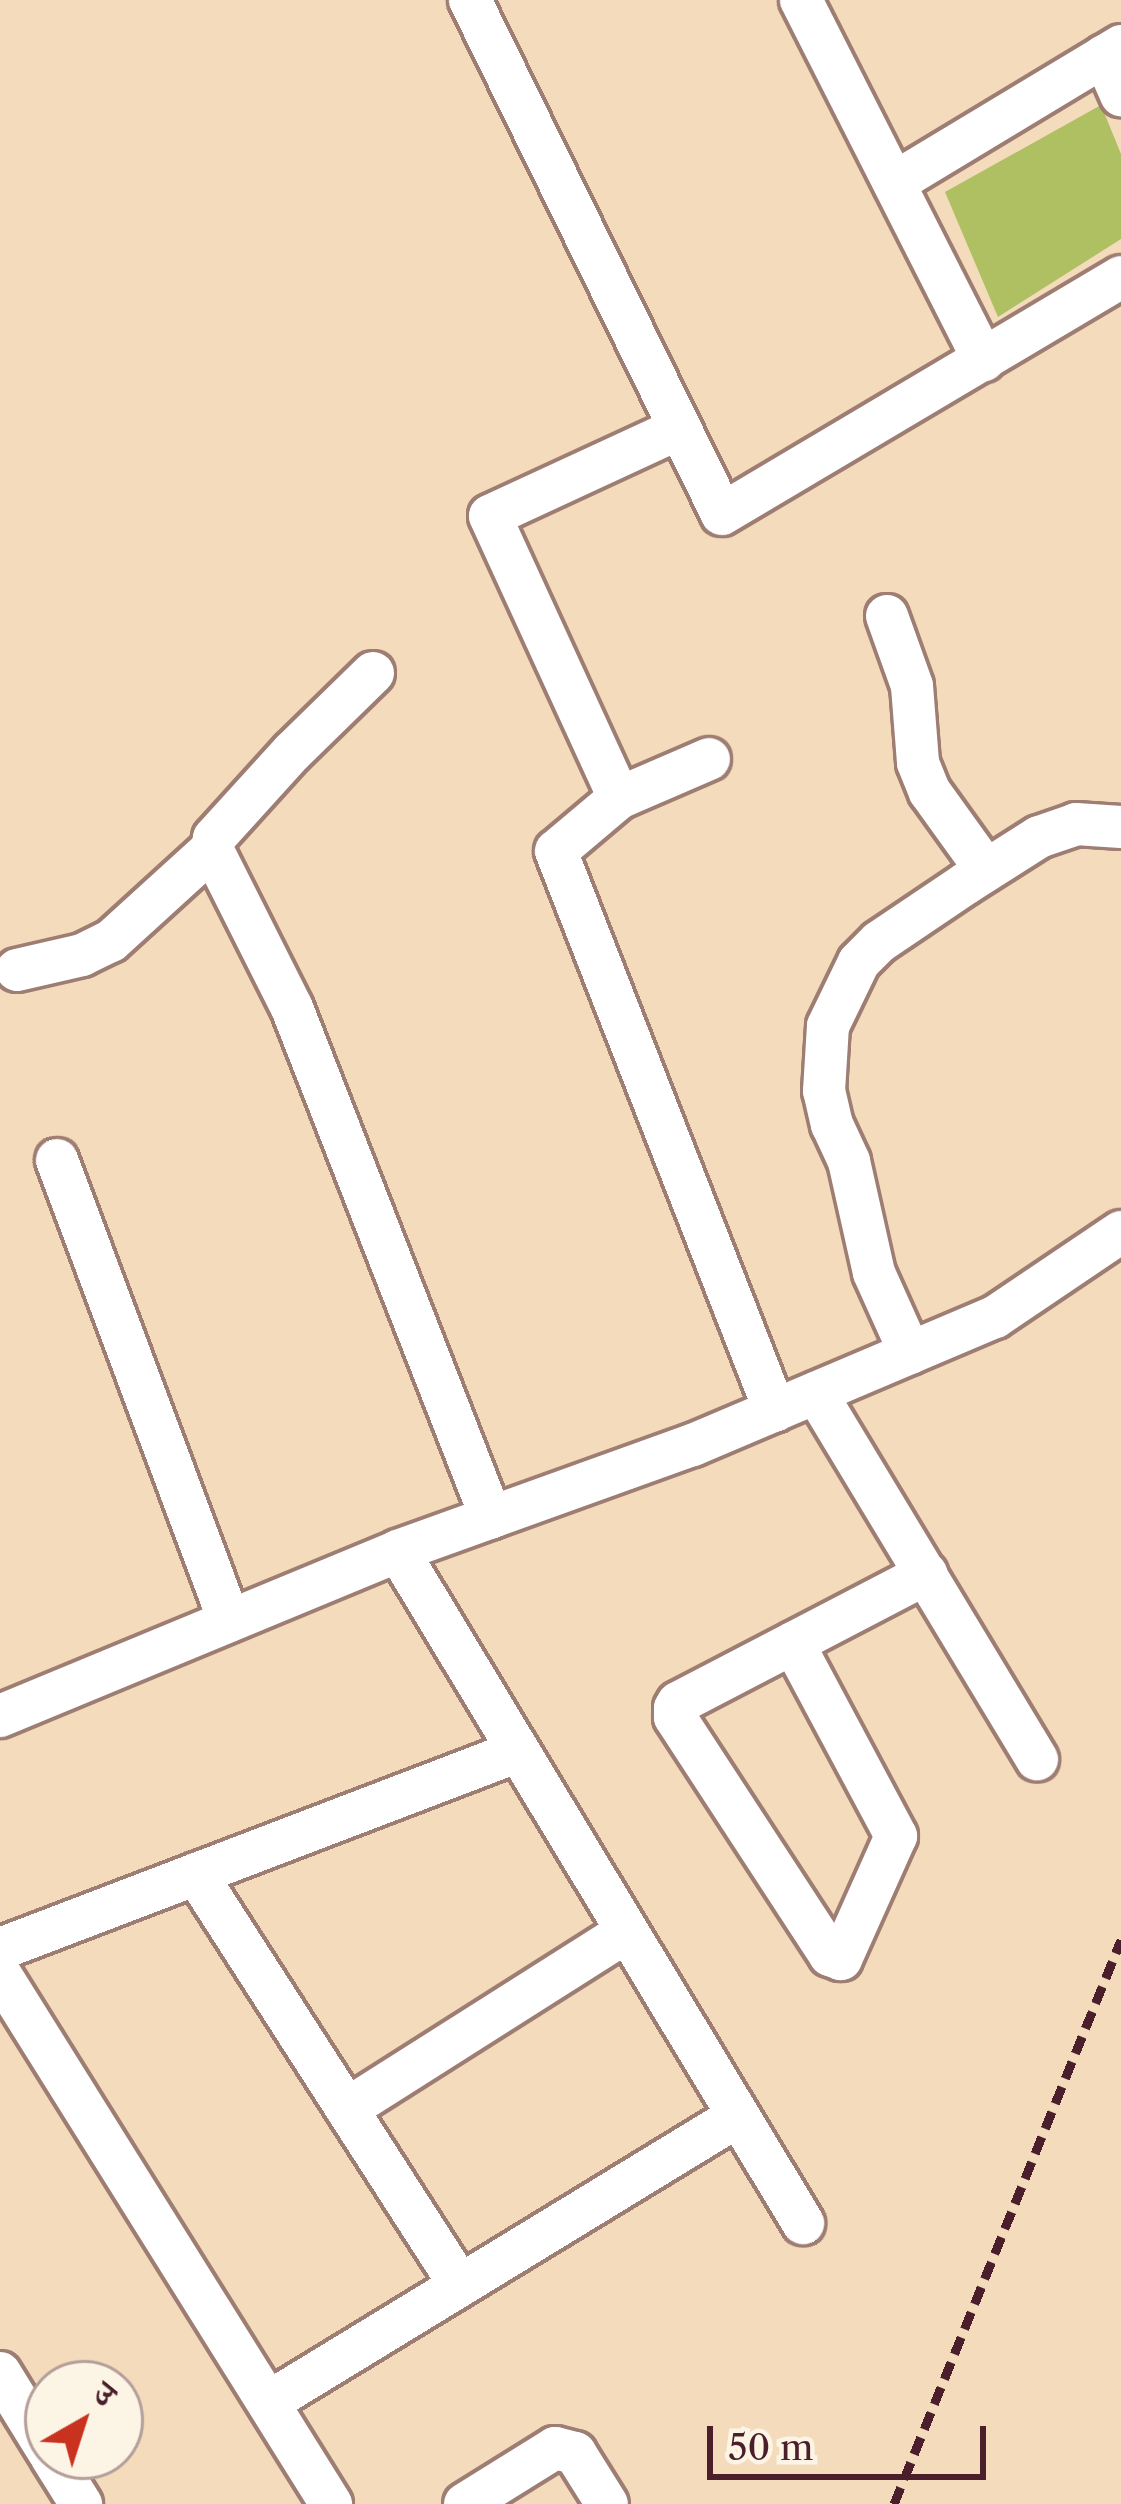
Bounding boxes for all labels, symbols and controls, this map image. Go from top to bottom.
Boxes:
north arrow [24,2360,144,2480]
text: उ [86,2373,125,2415]
scale bar [713,2402,992,2476]
text: 50 m [728,2425,813,2469]

